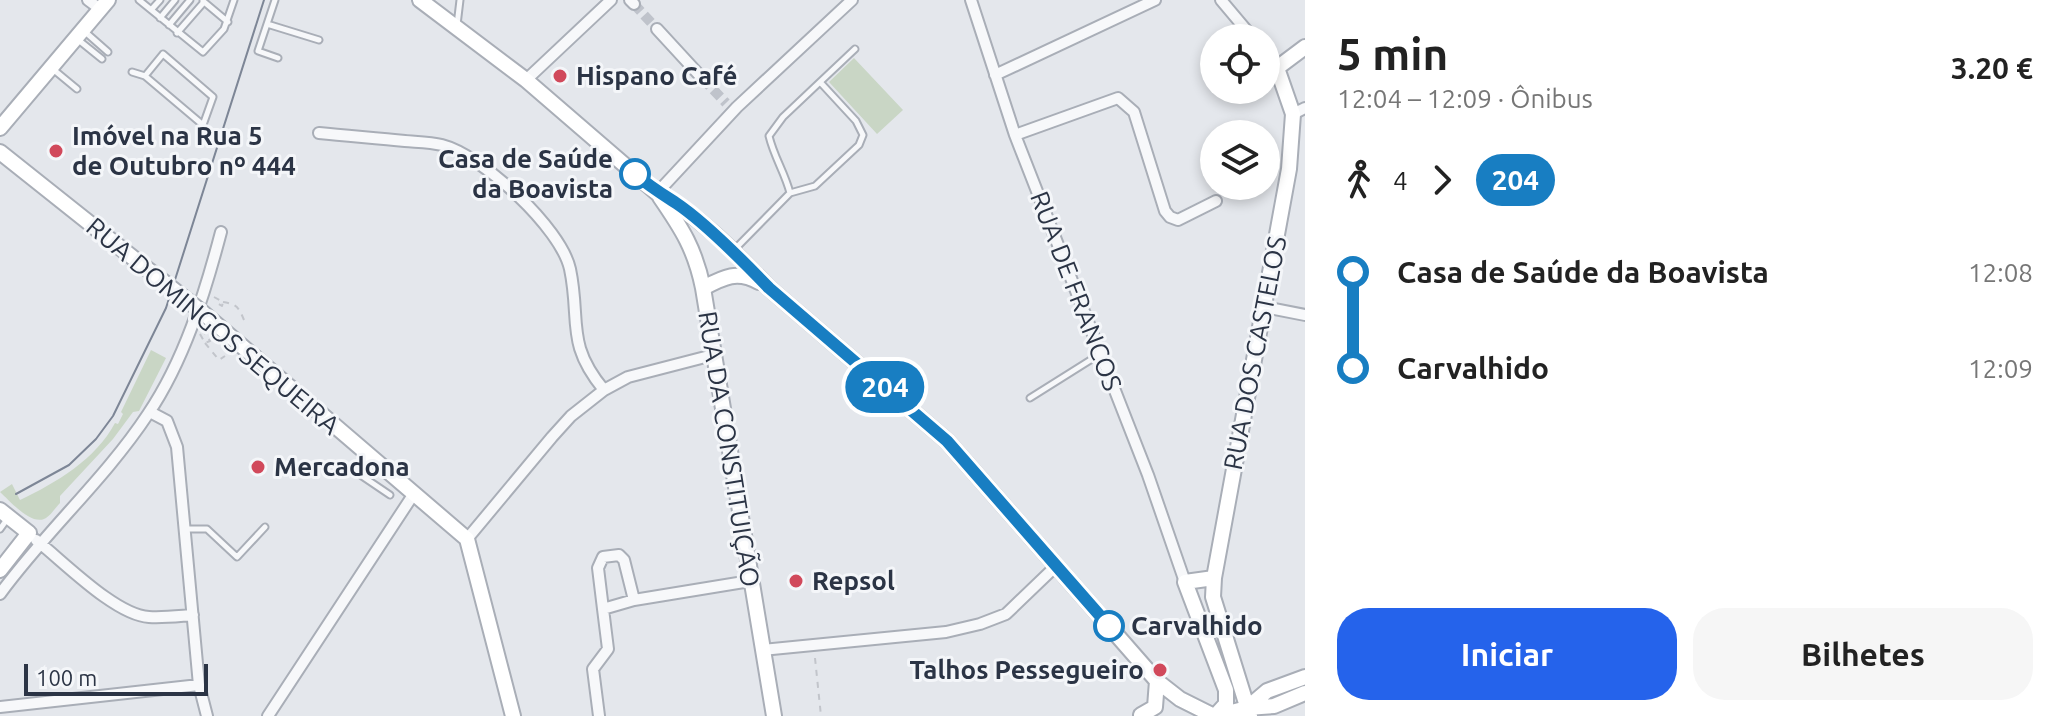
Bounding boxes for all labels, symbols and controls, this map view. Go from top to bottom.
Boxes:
map controls [1200,24,1280,200]
button: locate [1200,24,1280,104]
text: 5 min [1337,29,1448,78]
text: 3.20 € [1951,51,2033,85]
place label: Hispano Café [576,61,738,90]
marker: Hispano Café [551,67,569,85]
text: 12:04 – 12:09 · Ônibus [1337,84,1593,113]
button: layers [1200,120,1280,200]
place label: Imóvel na Rua 5 de Outubro nº 444 [72,121,296,180]
marker: Imóvel na Rua 5 de Outubro nº 444 [47,142,65,160]
place label: Casa de Saúde da Boavista [438,144,613,203]
icon: walk [1337,158,1381,202]
icon: forward [1420,158,1464,202]
marker: Casa de Saúde da Boavista [620,159,650,189]
text: 204 [1492,164,1539,195]
text: 4 [1393,166,1408,195]
street label: RUA DE FRANCOS [1025,187,1128,395]
street label: RUA DOMINGOS SEQUEIRA [81,211,346,440]
street label: RUA DOS CASTELOS [1218,234,1291,472]
text: Casa de Saúde da Boavista [1397,255,1769,289]
text: 12:08 [1968,258,2033,287]
street label: RUA DA CONSTITUIÇÃO [693,309,766,589]
text: Carvalhido [1397,351,1549,385]
text: 12:09 [1968,354,2033,383]
line badge: 204 [839,361,931,413]
text: 204 [861,371,909,402]
place label: Mercadona [274,452,410,481]
marker: Mercadona [249,458,267,476]
place label: Repsol [812,566,895,595]
marker: Repsol [787,572,805,590]
button: Iniciar [1337,608,1677,700]
button: Bilhetes [1693,608,2033,700]
marker: Carvalhido [1094,611,1124,641]
place label: Carvalhido [1131,611,1263,640]
place label: Talhos Pessegueiro [909,655,1144,684]
scale bar [24,660,208,696]
marker: Talhos Pessegueiro [1151,661,1169,679]
text: 100 m [36,665,97,690]

